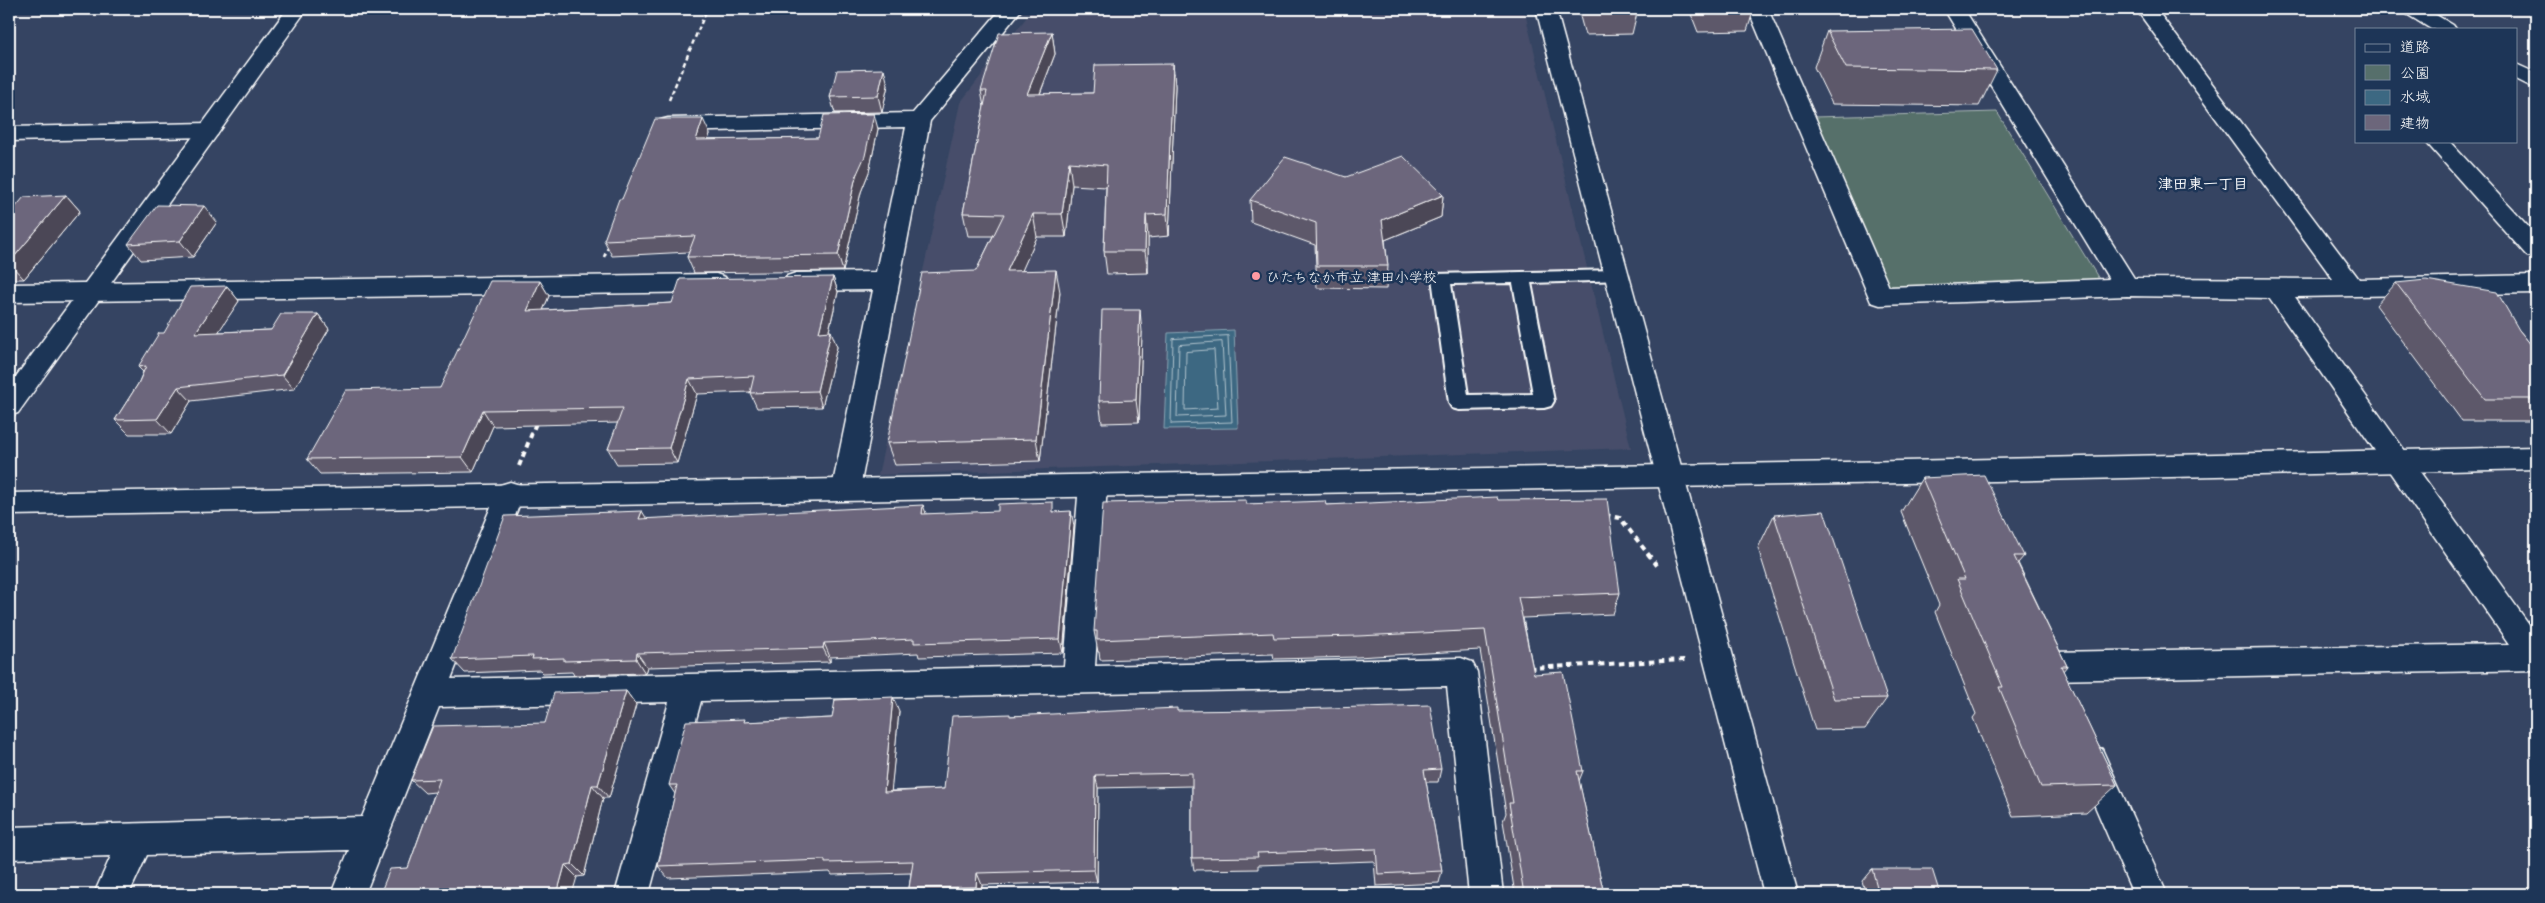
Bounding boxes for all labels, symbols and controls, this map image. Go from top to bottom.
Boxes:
legend [2355,28,2518,142]
text: 道路 [2400,36,2430,57]
text: 公園 [2400,62,2430,83]
text: 水域 [2400,86,2430,107]
text: 建物 [2400,112,2430,133]
district label: 津田東一丁目 [2158,173,2248,194]
place label: ひたちなか市立 津田小学校 [1266,267,1437,286]
marker: ひたちなか市立 津田小学校 [1250,270,1262,282]

